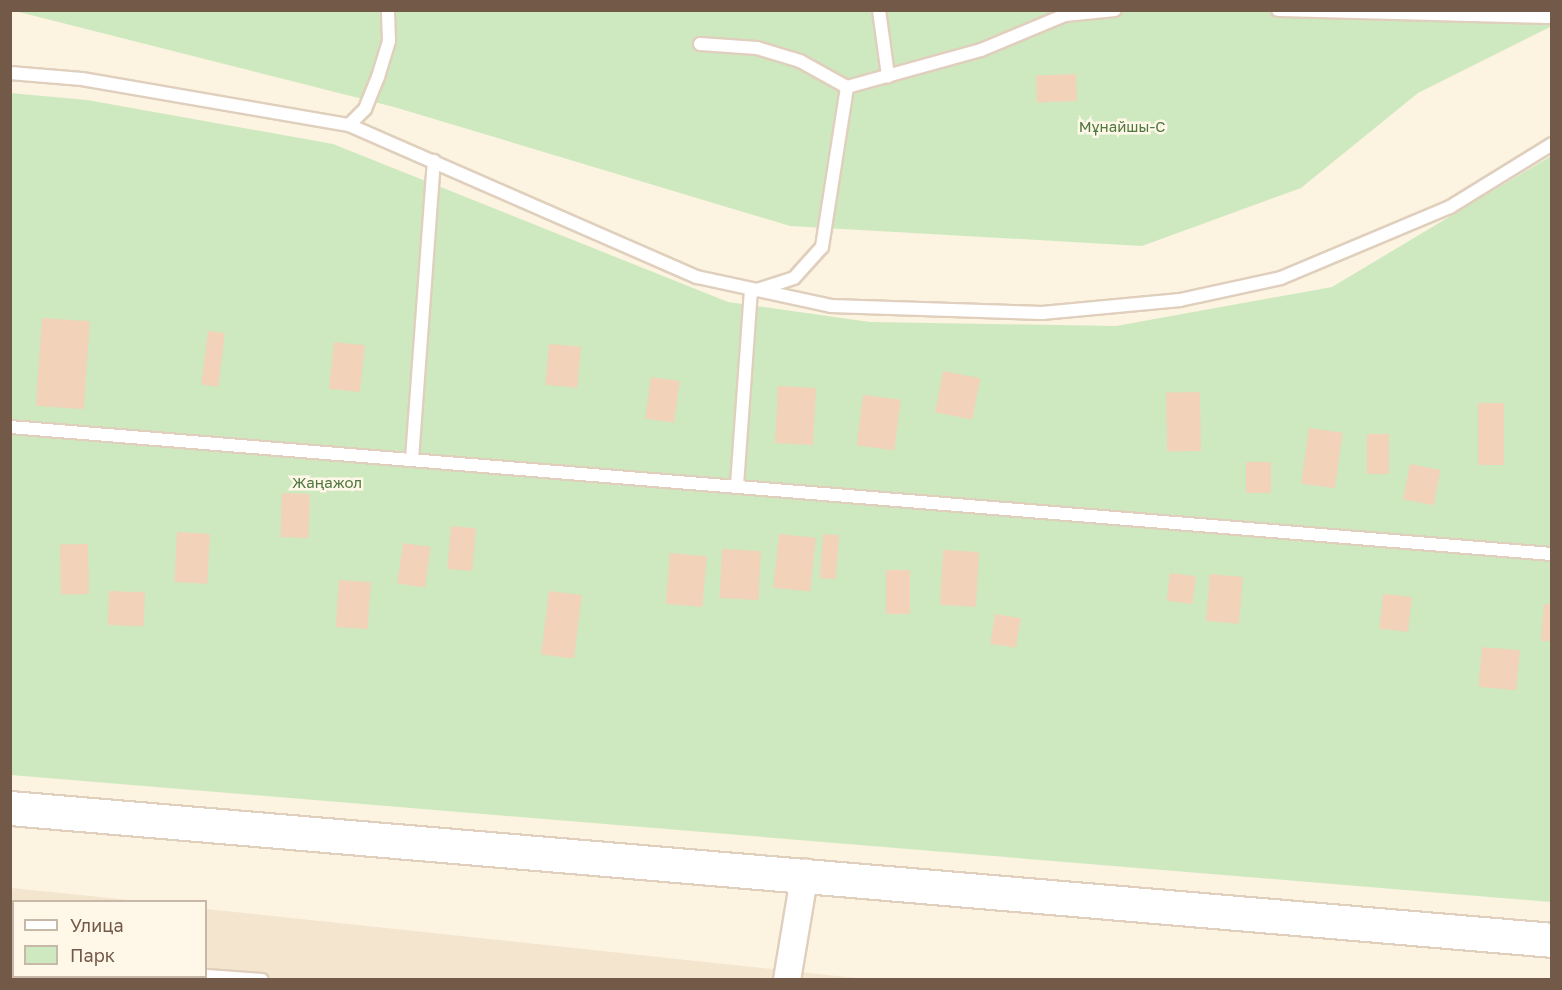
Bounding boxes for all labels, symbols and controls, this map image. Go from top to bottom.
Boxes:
park label: Мұнайшы-С [1079,118,1165,136]
park label: Жаңажол [292,474,362,492]
legend [12,900,207,978]
text: Улица [70,914,124,936]
text: Парк [70,944,115,966]

